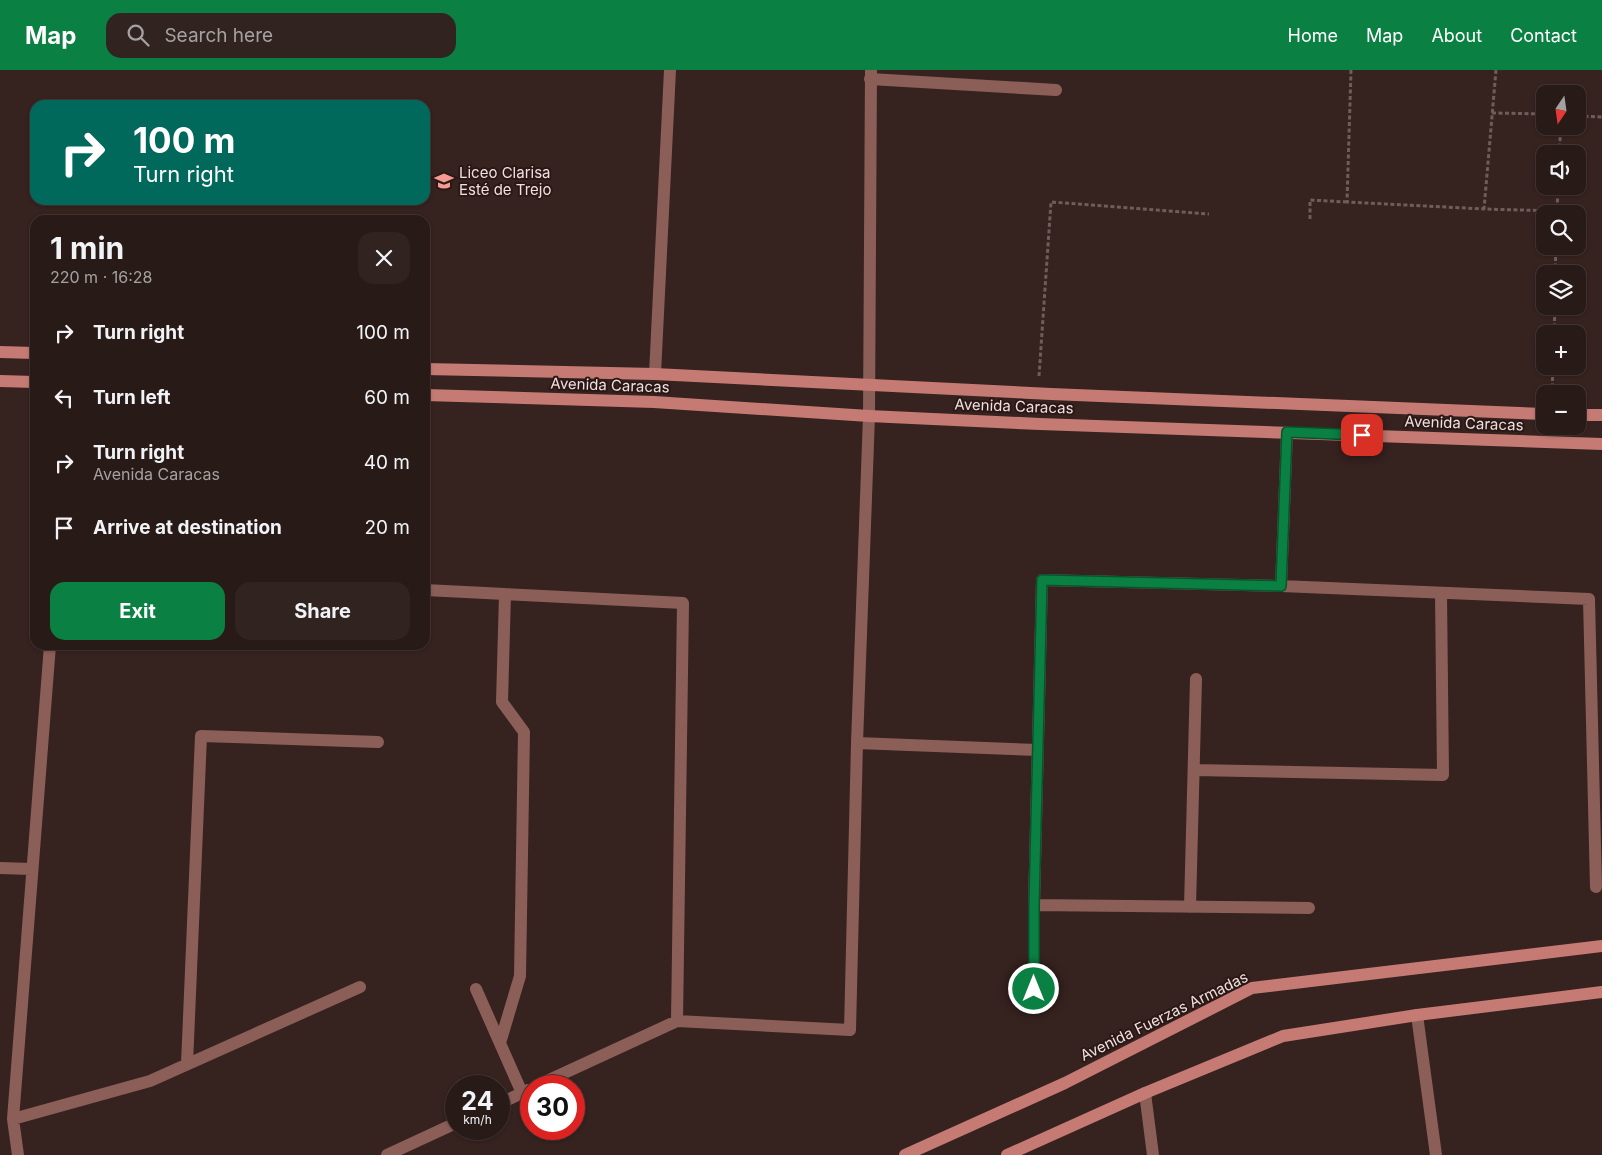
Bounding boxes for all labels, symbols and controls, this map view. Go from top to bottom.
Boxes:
search box [106,13,456,58]
text: Map [25,21,76,50]
icon: search [124,21,152,49]
text: Search here [164,24,273,47]
text: Home [1288,25,1338,46]
text: Map [1366,25,1403,46]
text: About [1431,25,1482,46]
text: Contact [1510,25,1577,46]
north arrow [1536,85,1586,135]
map controls [1536,85,1586,435]
text: 100 m [133,119,236,161]
icon: right [50,120,115,185]
button: sound [1536,145,1586,195]
text: Turn right [133,161,234,187]
place label: Liceo Clarisa Esté de Trejo [459,163,551,199]
school or university icon: Liceo Clarisa Esté de Trejo [433,170,455,192]
button: search [1536,205,1586,255]
text: 1 min [50,230,124,266]
button: close [358,232,410,284]
button: layers [1536,265,1586,315]
text: 220 m · 16:28 [50,267,152,287]
icon: right [50,319,78,347]
text: Turn right [93,321,184,344]
text: 100 m [356,321,410,344]
button: + [1536,325,1586,375]
street label: Avenida Caracas [550,373,670,397]
icon: left [50,384,78,412]
button: − [1536,385,1586,435]
text: Turn left [93,386,171,409]
text: 60 m [364,386,410,409]
street label: Avenida Caracas [954,394,1074,418]
street label: Avenida Caracas [1404,411,1524,435]
pin [1341,414,1383,456]
icon: arrive [1348,421,1376,449]
text: Turn right [93,441,184,464]
icon: right [50,449,78,477]
text: 40 m [364,451,410,474]
text: Avenida Caracas [93,464,220,484]
icon: arrive [50,514,78,542]
text: Arrive at destination [93,516,282,539]
text: 20 m [364,516,410,539]
button: Exit [50,582,225,640]
button: Share [235,582,410,640]
position arrow [1007,962,1059,1014]
street label: Avenida Fuerzas Armadas [1077,967,1251,1065]
speed limit sign: 30 [520,1075,585,1140]
text: 24 [461,1086,494,1116]
text: km/h [463,1112,492,1127]

